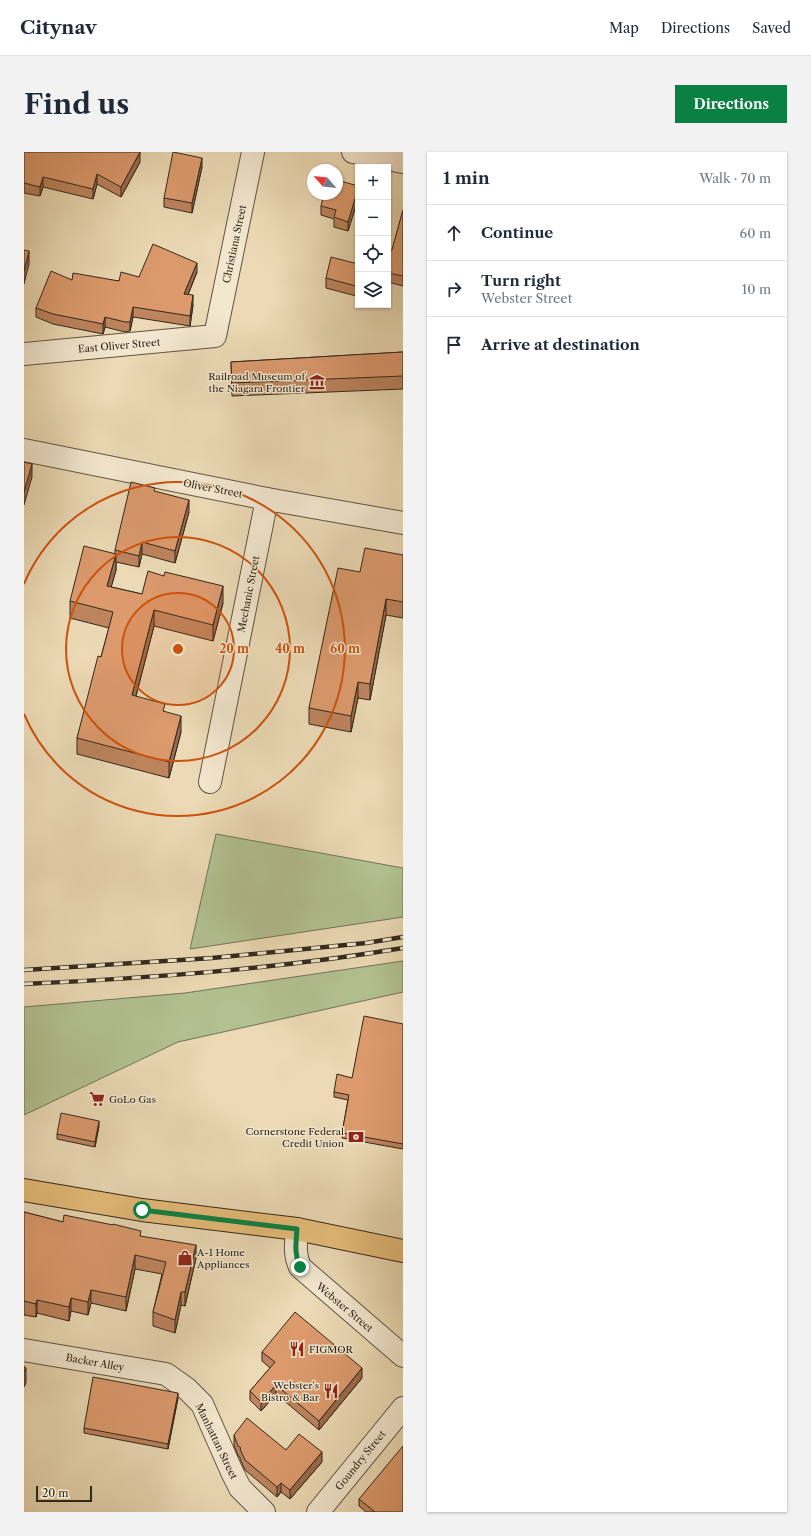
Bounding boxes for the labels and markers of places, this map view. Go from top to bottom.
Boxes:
place label: Railroad Museum of the Niagara Frontier [208,370,306,395]
museum icon: Railroad Museum of the Niagara Frontier [308,373,326,391]
centre of rings [171,642,185,656]
supermarket icon: GoLo Gas [88,1090,106,1108]
place label: GoLo Gas [109,1093,156,1106]
place label: Cornerstone Federal Credit Union [246,1125,345,1150]
bank icon: Cornerstone Federal Credit Union [347,1128,365,1146]
place label: A-1 Home Appliances [196,1246,250,1271]
shop icon: A-1 Home Appliances [176,1249,194,1267]
restaurant icon: FIGMOR [288,1340,306,1358]
place label: FIGMOR [309,1343,353,1356]
place label: Webster's Bistro & Bar [261,1379,320,1404]
restaurant icon: Webster's Bistro & Bar [322,1382,340,1400]

